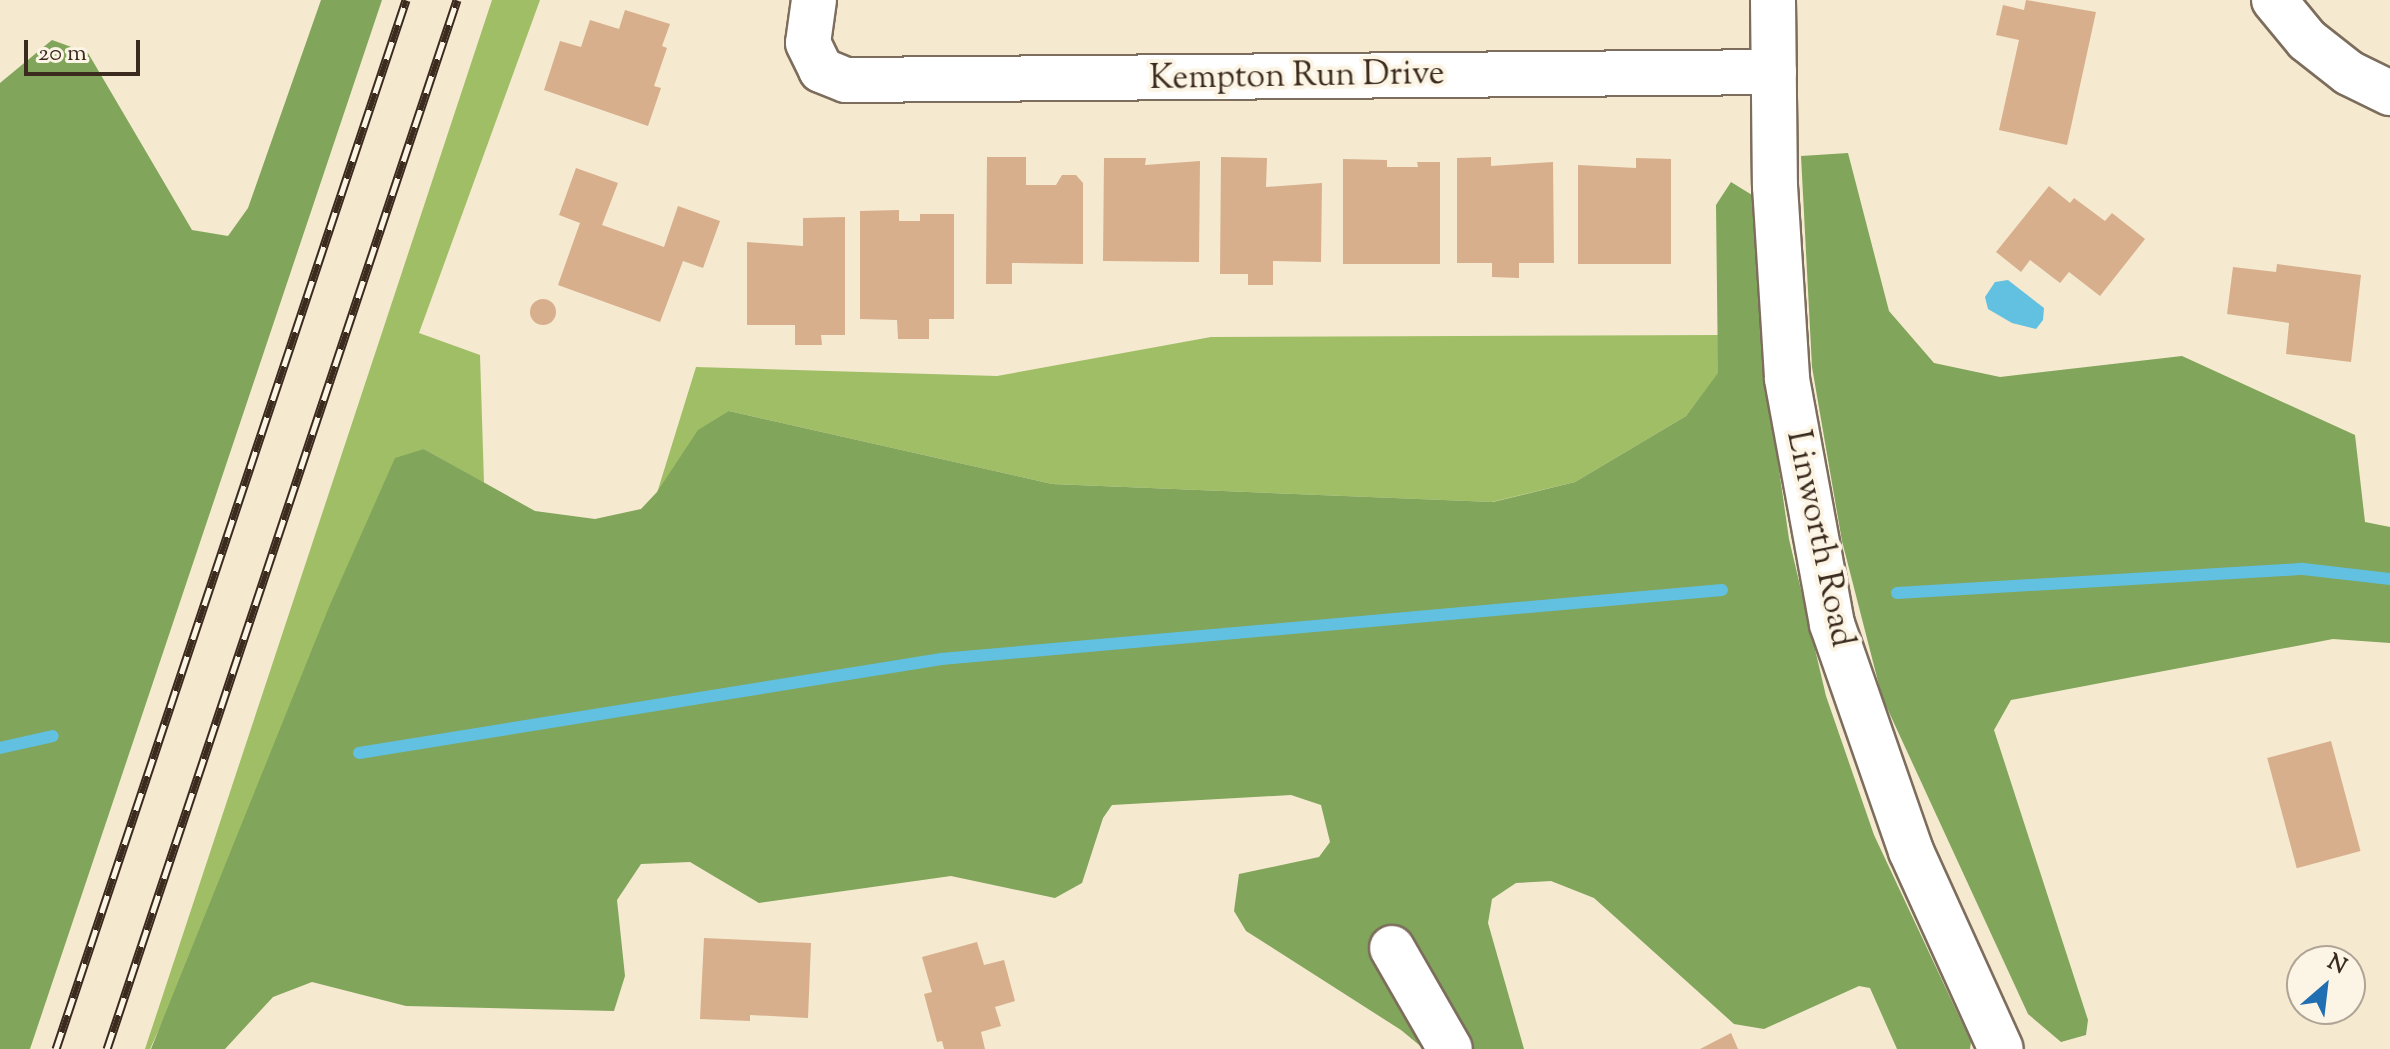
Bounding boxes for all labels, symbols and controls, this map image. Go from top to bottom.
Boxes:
scale bar [28,24,144,74]
text: 20 m [38,37,87,71]
street label: Kempton Run Drive [1149,54,1445,100]
street label: Linworth Road [1776,427,1862,651]
north arrow [2286,945,2366,1025]
text: N [2321,947,2352,984]

